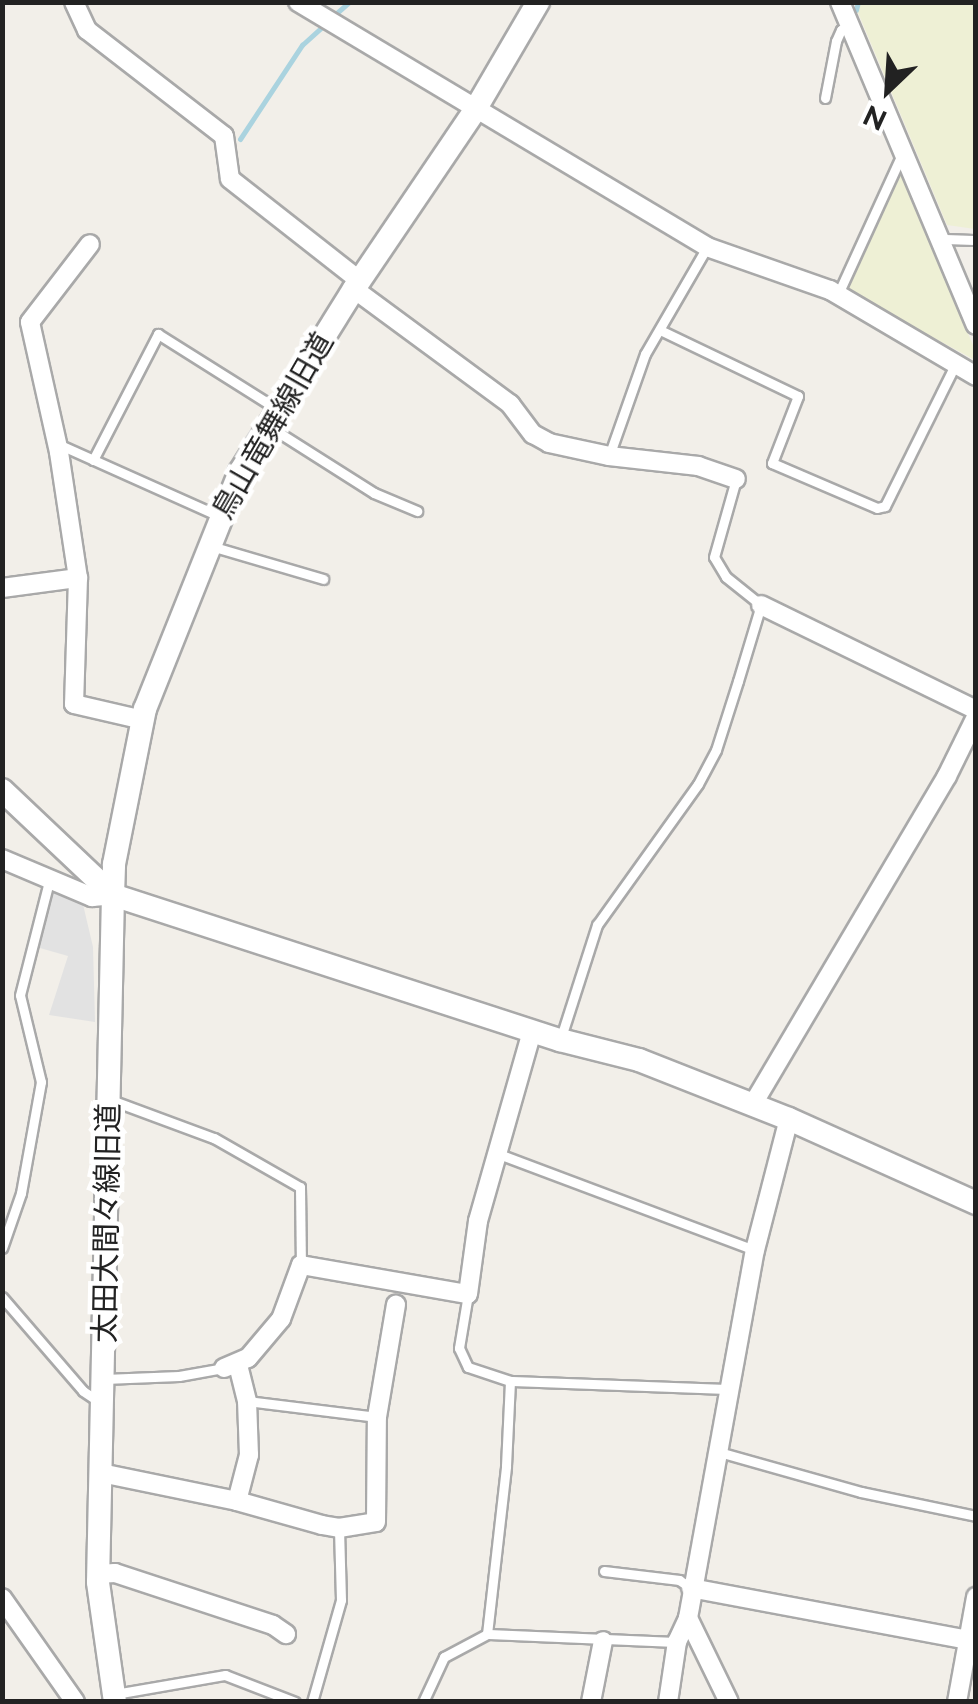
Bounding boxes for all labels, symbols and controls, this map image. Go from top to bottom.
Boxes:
north arrow [838,40,938,140]
text: N [858,98,892,137]
street label: 鳥山竜舞線旧道 [205,326,341,526]
street label: 太田大間々線旧道 [87,1103,127,1343]

